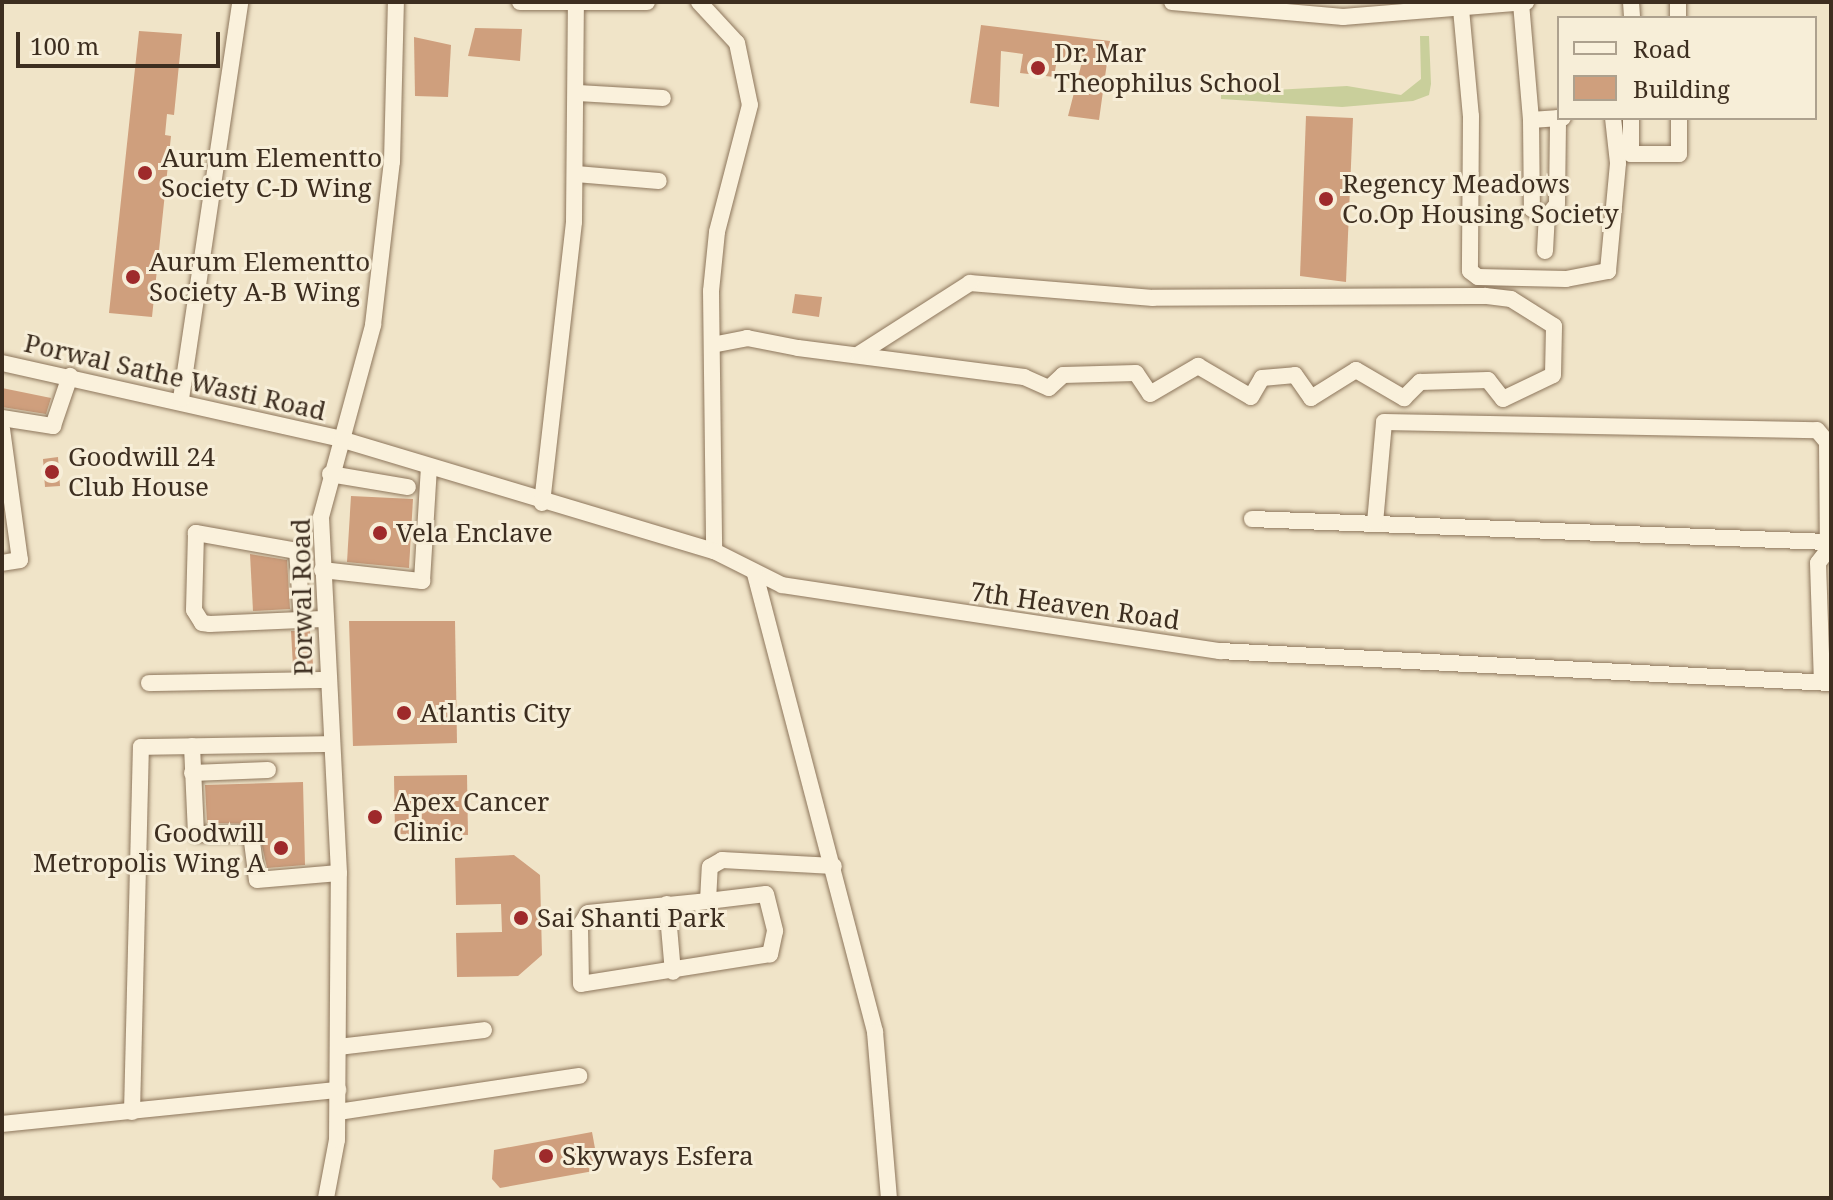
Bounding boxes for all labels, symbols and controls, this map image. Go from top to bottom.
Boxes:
scale bar [20,16,224,66]
legend [1557,16,1817,120]
text: 100 m [30,29,99,62]
text: Road [1633,32,1691,65]
place label: Dr. Mar Theophilus School [1054,37,1281,98]
marker: Dr. Mar Theophilus School [1029,59,1047,77]
text: Building [1633,72,1730,105]
place label: Aurum Elementto Society C-D Wing [161,142,382,204]
marker: Aurum Elementto Society C-D Wing [136,164,154,182]
place label: Regency Meadows Co.Op Housing Society [1342,168,1619,230]
marker: Regency Meadows Co.Op Housing Society [1317,190,1335,208]
place label: Aurum Elementto Society A-B Wing [149,246,370,308]
marker: Aurum Elementto Society A-B Wing [124,268,142,286]
street label: Porwal Sathe Wasti Road [21,327,329,427]
place label: Goodwill 24 Club House [68,441,215,502]
marker: Goodwill 24 Club House [43,463,61,481]
place label: Vela Enclave [396,517,553,549]
street label: Porwal Road [285,518,319,676]
marker: Vela Enclave [371,524,389,542]
street label: 7th Heaven Road [968,576,1182,636]
place label: Atlantis City [420,697,571,729]
marker: Atlantis City [395,704,413,722]
place label: Apex Cancer Clinic [393,786,549,848]
marker: Apex Cancer Clinic [364,806,386,828]
place label: Goodwill Metropolis Wing A [33,817,265,878]
marker: Goodwill Metropolis Wing A [272,839,290,857]
place label: Sai Shanti Park [537,902,725,934]
marker: Sai Shanti Park [512,909,530,927]
place label: Skyways Esfera [562,1140,754,1172]
marker: Skyways Esfera [537,1147,555,1165]

